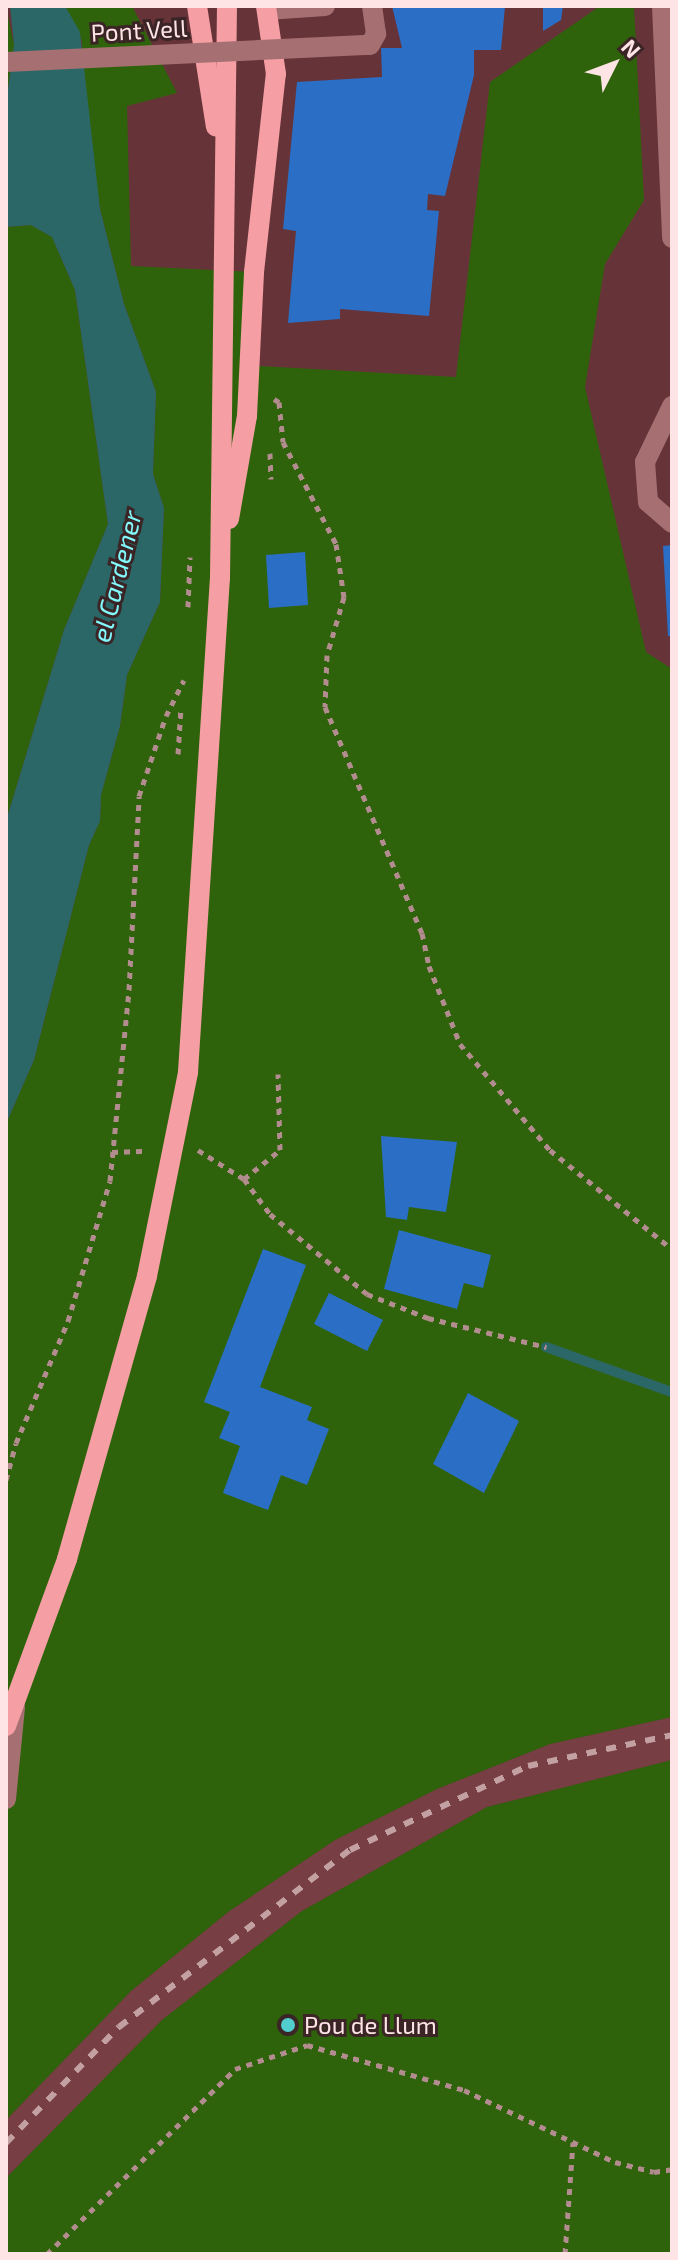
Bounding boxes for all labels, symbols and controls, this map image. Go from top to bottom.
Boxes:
street label: Pont Vell [90,13,188,47]
north arrow [574,24,654,104]
text: N [617,33,647,63]
water label: el Cardener [85,507,147,645]
place label: Pou de Llum [304,2011,437,2039]
marker: Pou de Llum [279,2016,297,2034]

